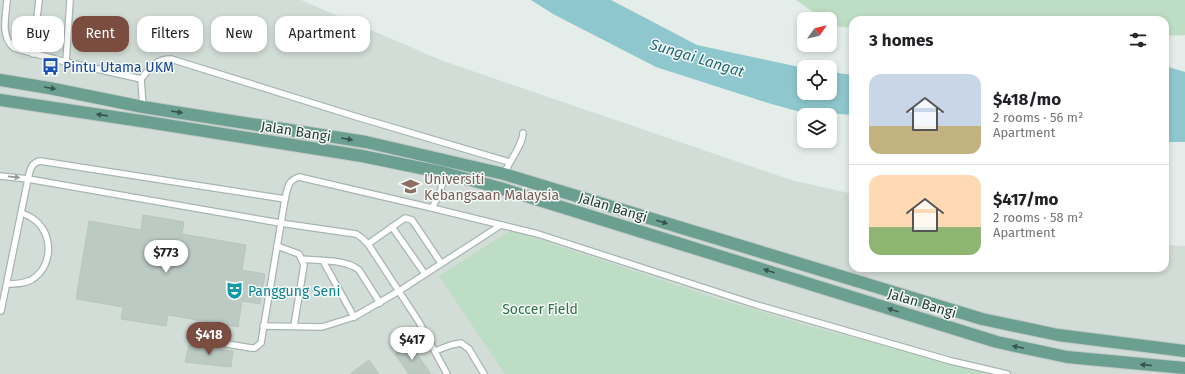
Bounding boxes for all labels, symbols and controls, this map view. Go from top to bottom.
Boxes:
north arrow [797,12,837,52]
map controls [797,12,837,148]
chip: Buy [12,16,64,52]
chip: Rent [72,16,129,52]
chip: Filters [137,16,203,52]
chip: New [211,16,267,52]
chip: Apartment [275,16,370,52]
icon: filters [1127,29,1149,51]
text: 3 homes [869,30,934,51]
water label: Sungai Langat [647,35,747,81]
bus stop icon: Pintu Utama UKM [40,57,60,77]
place label: Pintu Utama UKM [63,59,174,76]
button: locate [797,60,837,100]
one-way arrow [44,85,56,91]
text: $418/mo [993,89,1061,110]
icon: home [901,90,949,138]
button: layers [797,108,837,148]
one-way arrow [171,109,183,115]
text: 2 rooms · 56 m² [993,110,1083,125]
one-way arrow [96,112,109,118]
street label: Jalan Bangi [260,118,332,145]
text: Apartment [993,125,1055,140]
one-way arrow [341,136,353,142]
place label: Universiti Kebangsaan Malaysia [424,171,559,204]
one-way arrow [8,174,20,180]
school or university icon: Universiti Kebangsaan Malaysia [401,177,421,197]
street label: Jalan Bangi [576,189,649,226]
text: $417/mo [993,189,1059,210]
icon: home [901,191,949,239]
text: 2 rooms · 58 m² [993,210,1083,225]
one-way arrow [657,219,669,225]
text: Apartment [993,225,1055,240]
pin: $773 [142,240,190,274]
text: $773 [153,245,179,260]
one-way arrow [762,268,774,274]
theatre icon: Panggung Seni [225,281,245,301]
place label: Panggung Seni [248,283,340,300]
street label: Jalan Bangi [885,285,958,322]
park label: Soccer Field [502,301,578,318]
one-way arrow [887,307,899,313]
pin: $418 [185,322,233,356]
text: $418 [195,327,223,342]
pin: $417 [388,327,436,361]
text: $417 [399,332,425,347]
one-way arrow [1011,343,1024,349]
one-way arrow [1140,361,1152,368]

